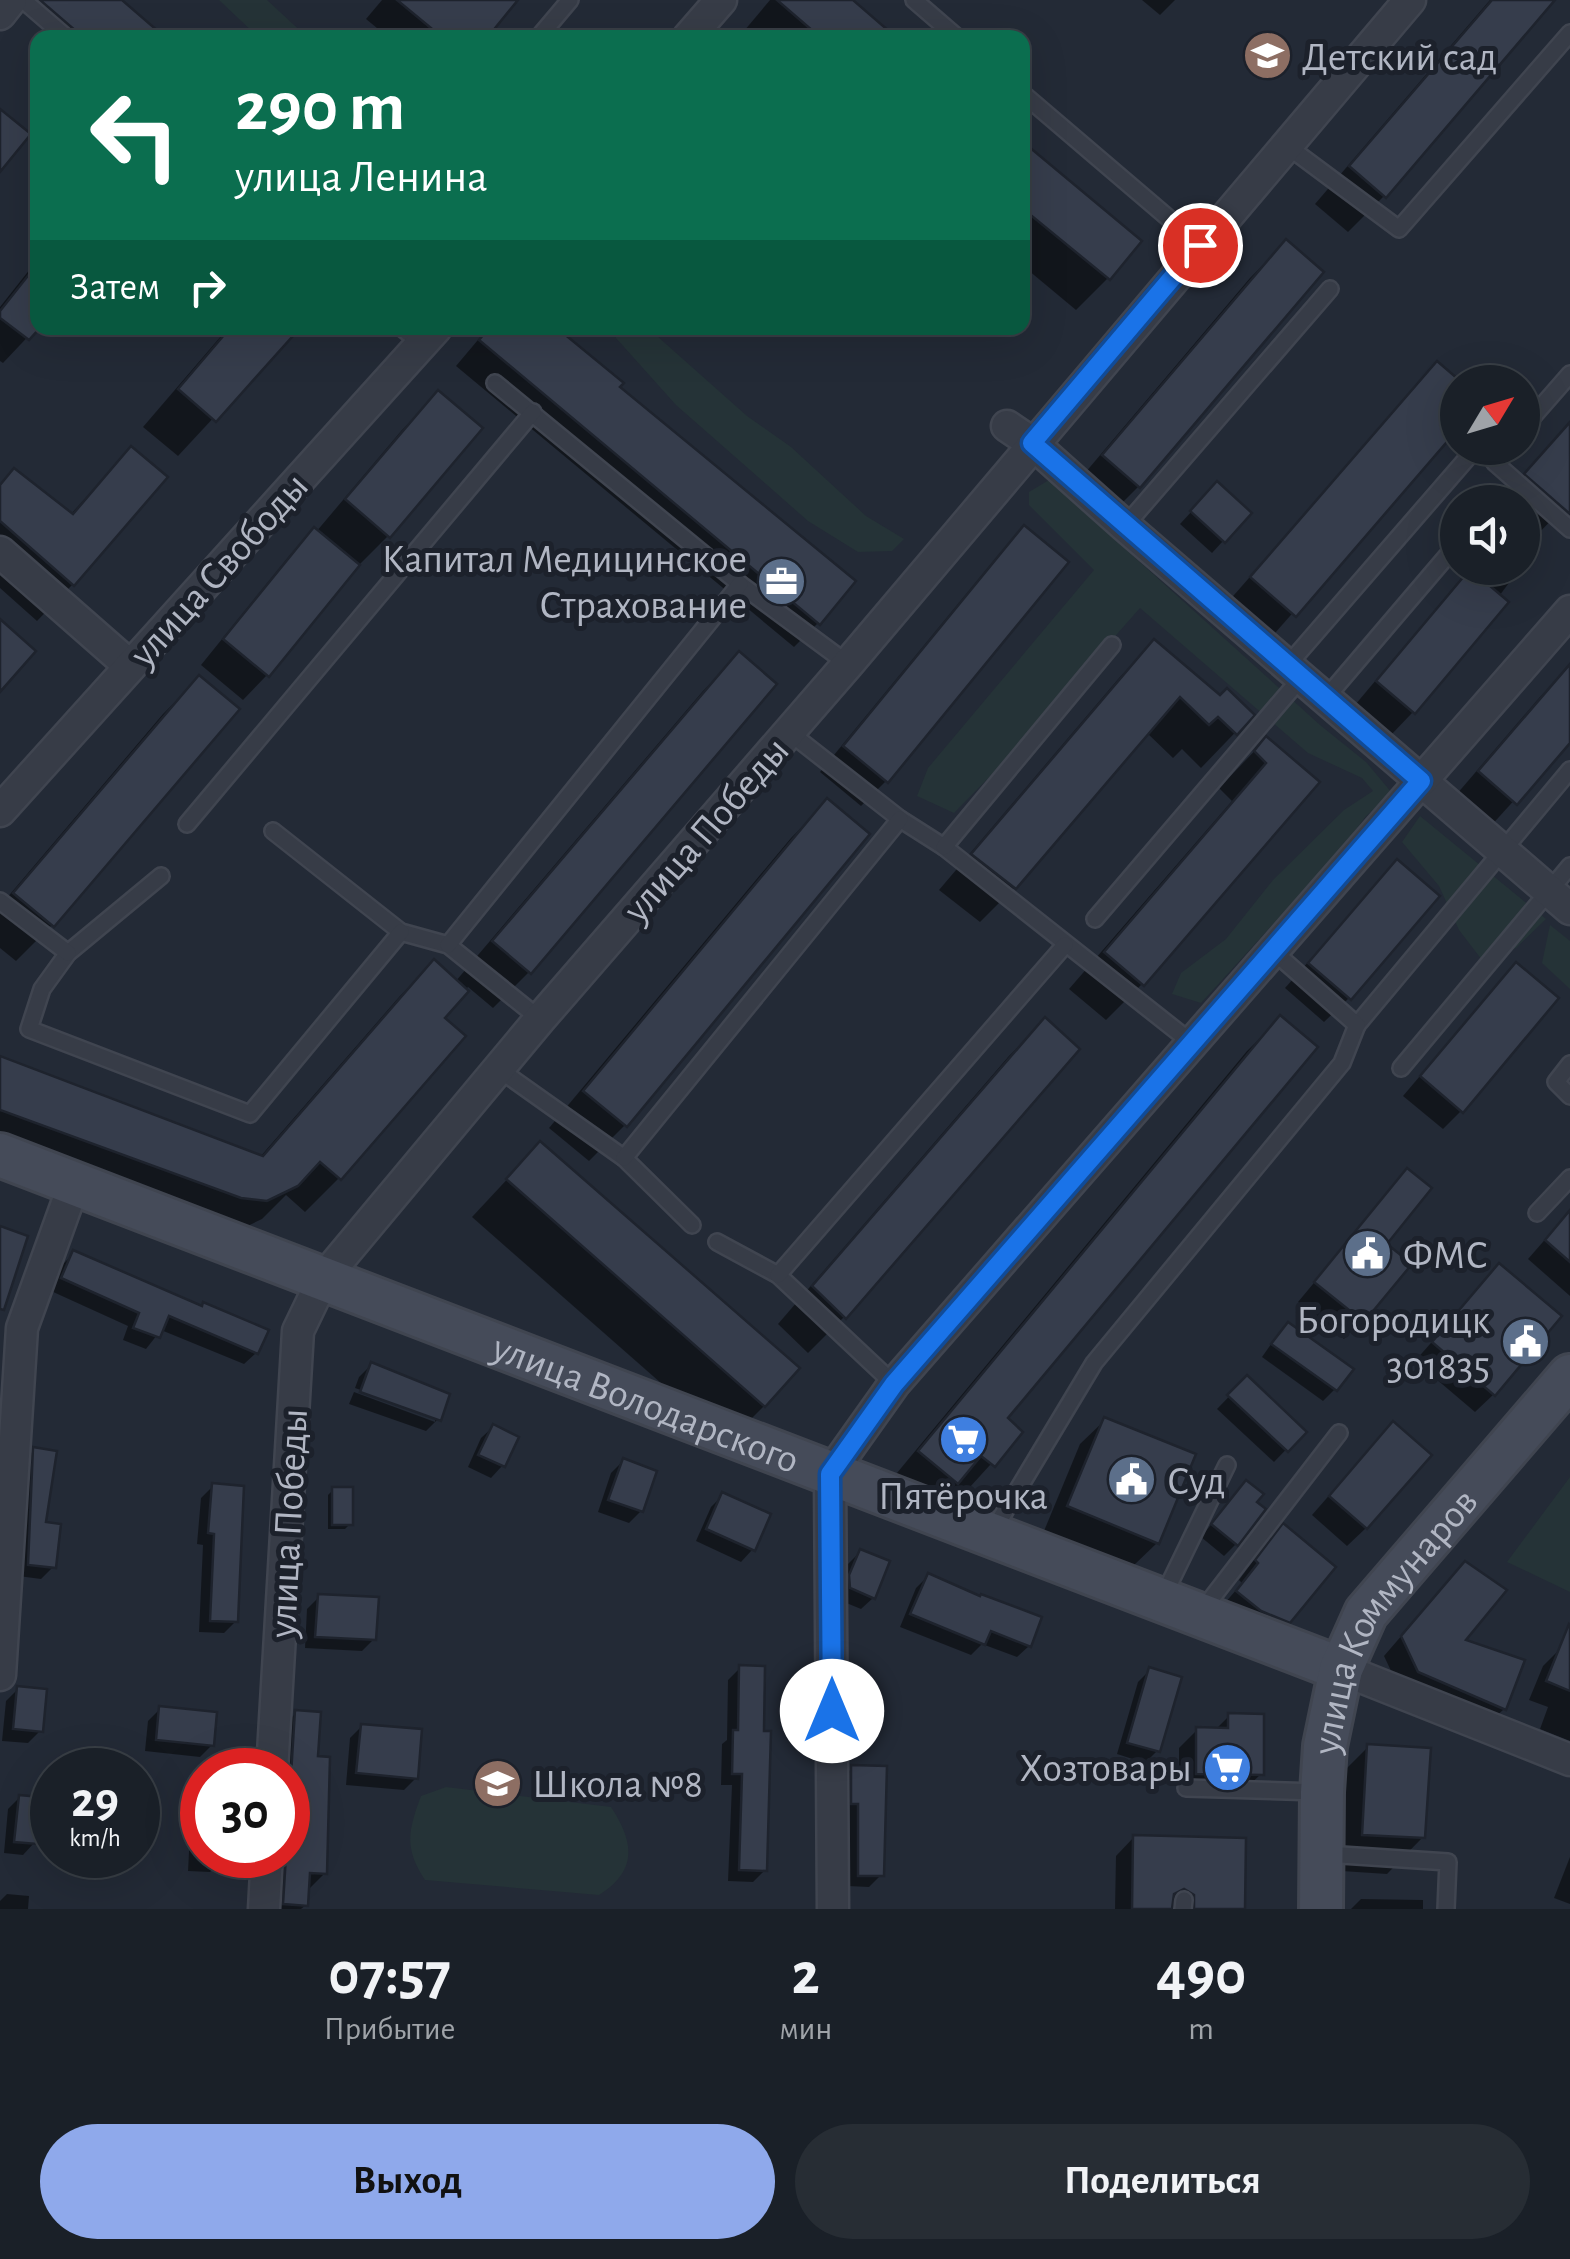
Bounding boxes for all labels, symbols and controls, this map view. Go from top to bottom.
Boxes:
school or university icon: Детский сад [1241,30,1293,82]
place label: Детский сад [1302,38,1497,78]
icon: left [70,70,200,200]
text: 290 m [235,73,405,143]
text: улица Ленина [235,155,488,200]
pin [1158,203,1243,288]
icon: arrive [1173,218,1228,273]
icon: right [180,260,235,315]
text: Затем [70,269,160,307]
north arrow [1440,365,1540,465]
map controls [1440,365,1540,585]
street label: улица Свободы [122,466,316,675]
button: sound [1440,485,1540,585]
place label: Капитал Медицинское Страхование [382,540,747,626]
office icon: Капитал Медицинское Страхование [756,555,808,607]
street label: улица Победы [615,730,797,931]
public building icon: ФМС [1342,1228,1394,1280]
place label: ФМС [1403,1236,1488,1276]
place label: Богородицк 301835 [1296,1301,1490,1387]
public building icon: Богородицк 301835 [1499,1316,1551,1368]
street label: улица Володарского [486,1327,804,1481]
street label: улица Победы [263,1407,315,1640]
supermarket icon: Пятёрочка [937,1414,989,1466]
public building icon: Суд [1106,1454,1158,1506]
place label: Суд [1167,1462,1226,1502]
place label: Пятёрочка [878,1477,1048,1517]
street label: улица Коммунаров [1306,1481,1486,1757]
position arrow [780,1659,884,1763]
supermarket icon: Хозтовары [1201,1741,1253,1793]
speed limit sign: 30 [180,1748,310,1878]
place label: Хозтовары [1020,1749,1192,1789]
school or university icon: Школа №8 [471,1757,523,1809]
place label: Школа №8 [532,1765,703,1805]
text: 29 [71,1776,119,1826]
text: km/h [69,1826,121,1851]
text: 07:57 [328,1945,451,2005]
text: 2 [792,1945,820,2005]
text: 490 [1156,1945,1246,2005]
text: Прибытие [324,2013,455,2045]
text: мин [779,2013,832,2045]
text: m [1188,2013,1214,2045]
button: Выход [40,2124,775,2239]
button: Поделиться [795,2124,1530,2239]

